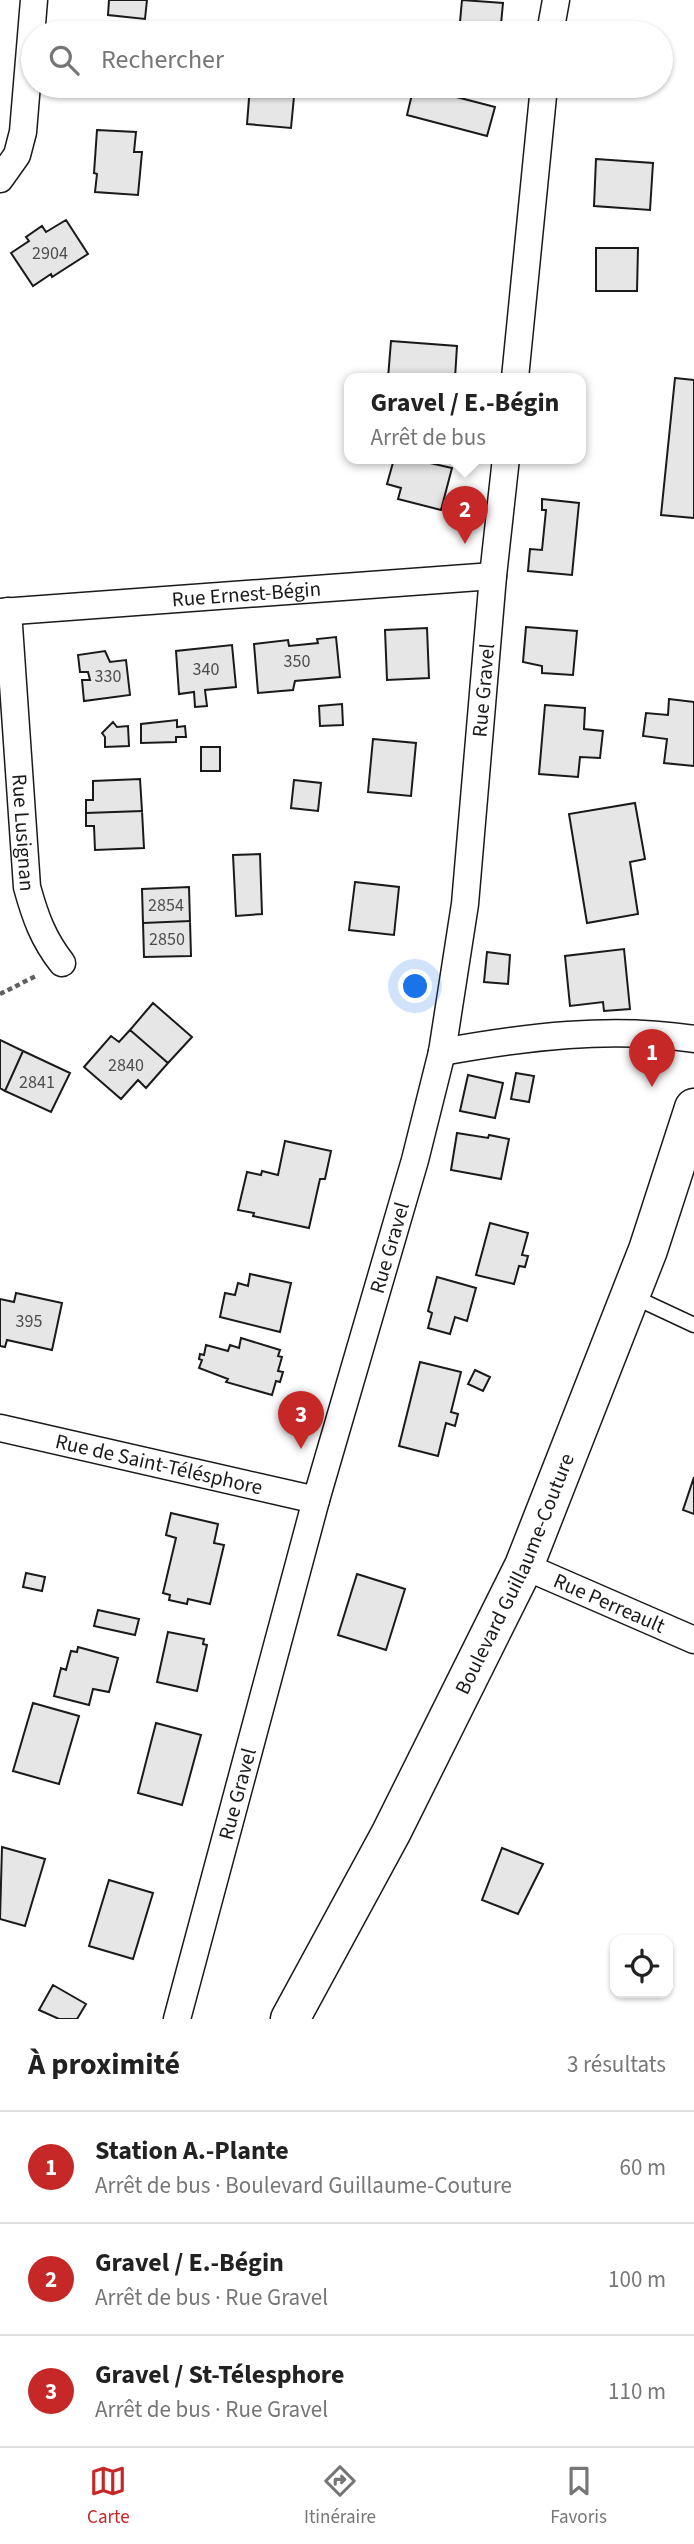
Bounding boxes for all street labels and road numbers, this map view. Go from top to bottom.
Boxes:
street label: Rue Ernest-Bégin [171,574,322,614]
street label: Rue Gravel [464,642,502,738]
street label: Rue Lusignan [4,773,42,892]
street label: Rue Gravel [362,1198,417,1297]
street label: Rue de Saint-Télésphore [52,1426,265,1502]
street label: Boulevard Guillaume-Couture [447,1449,582,1700]
street label: Rue Perreault [549,1566,670,1641]
street label: Rue Gravel [211,1745,264,1843]

